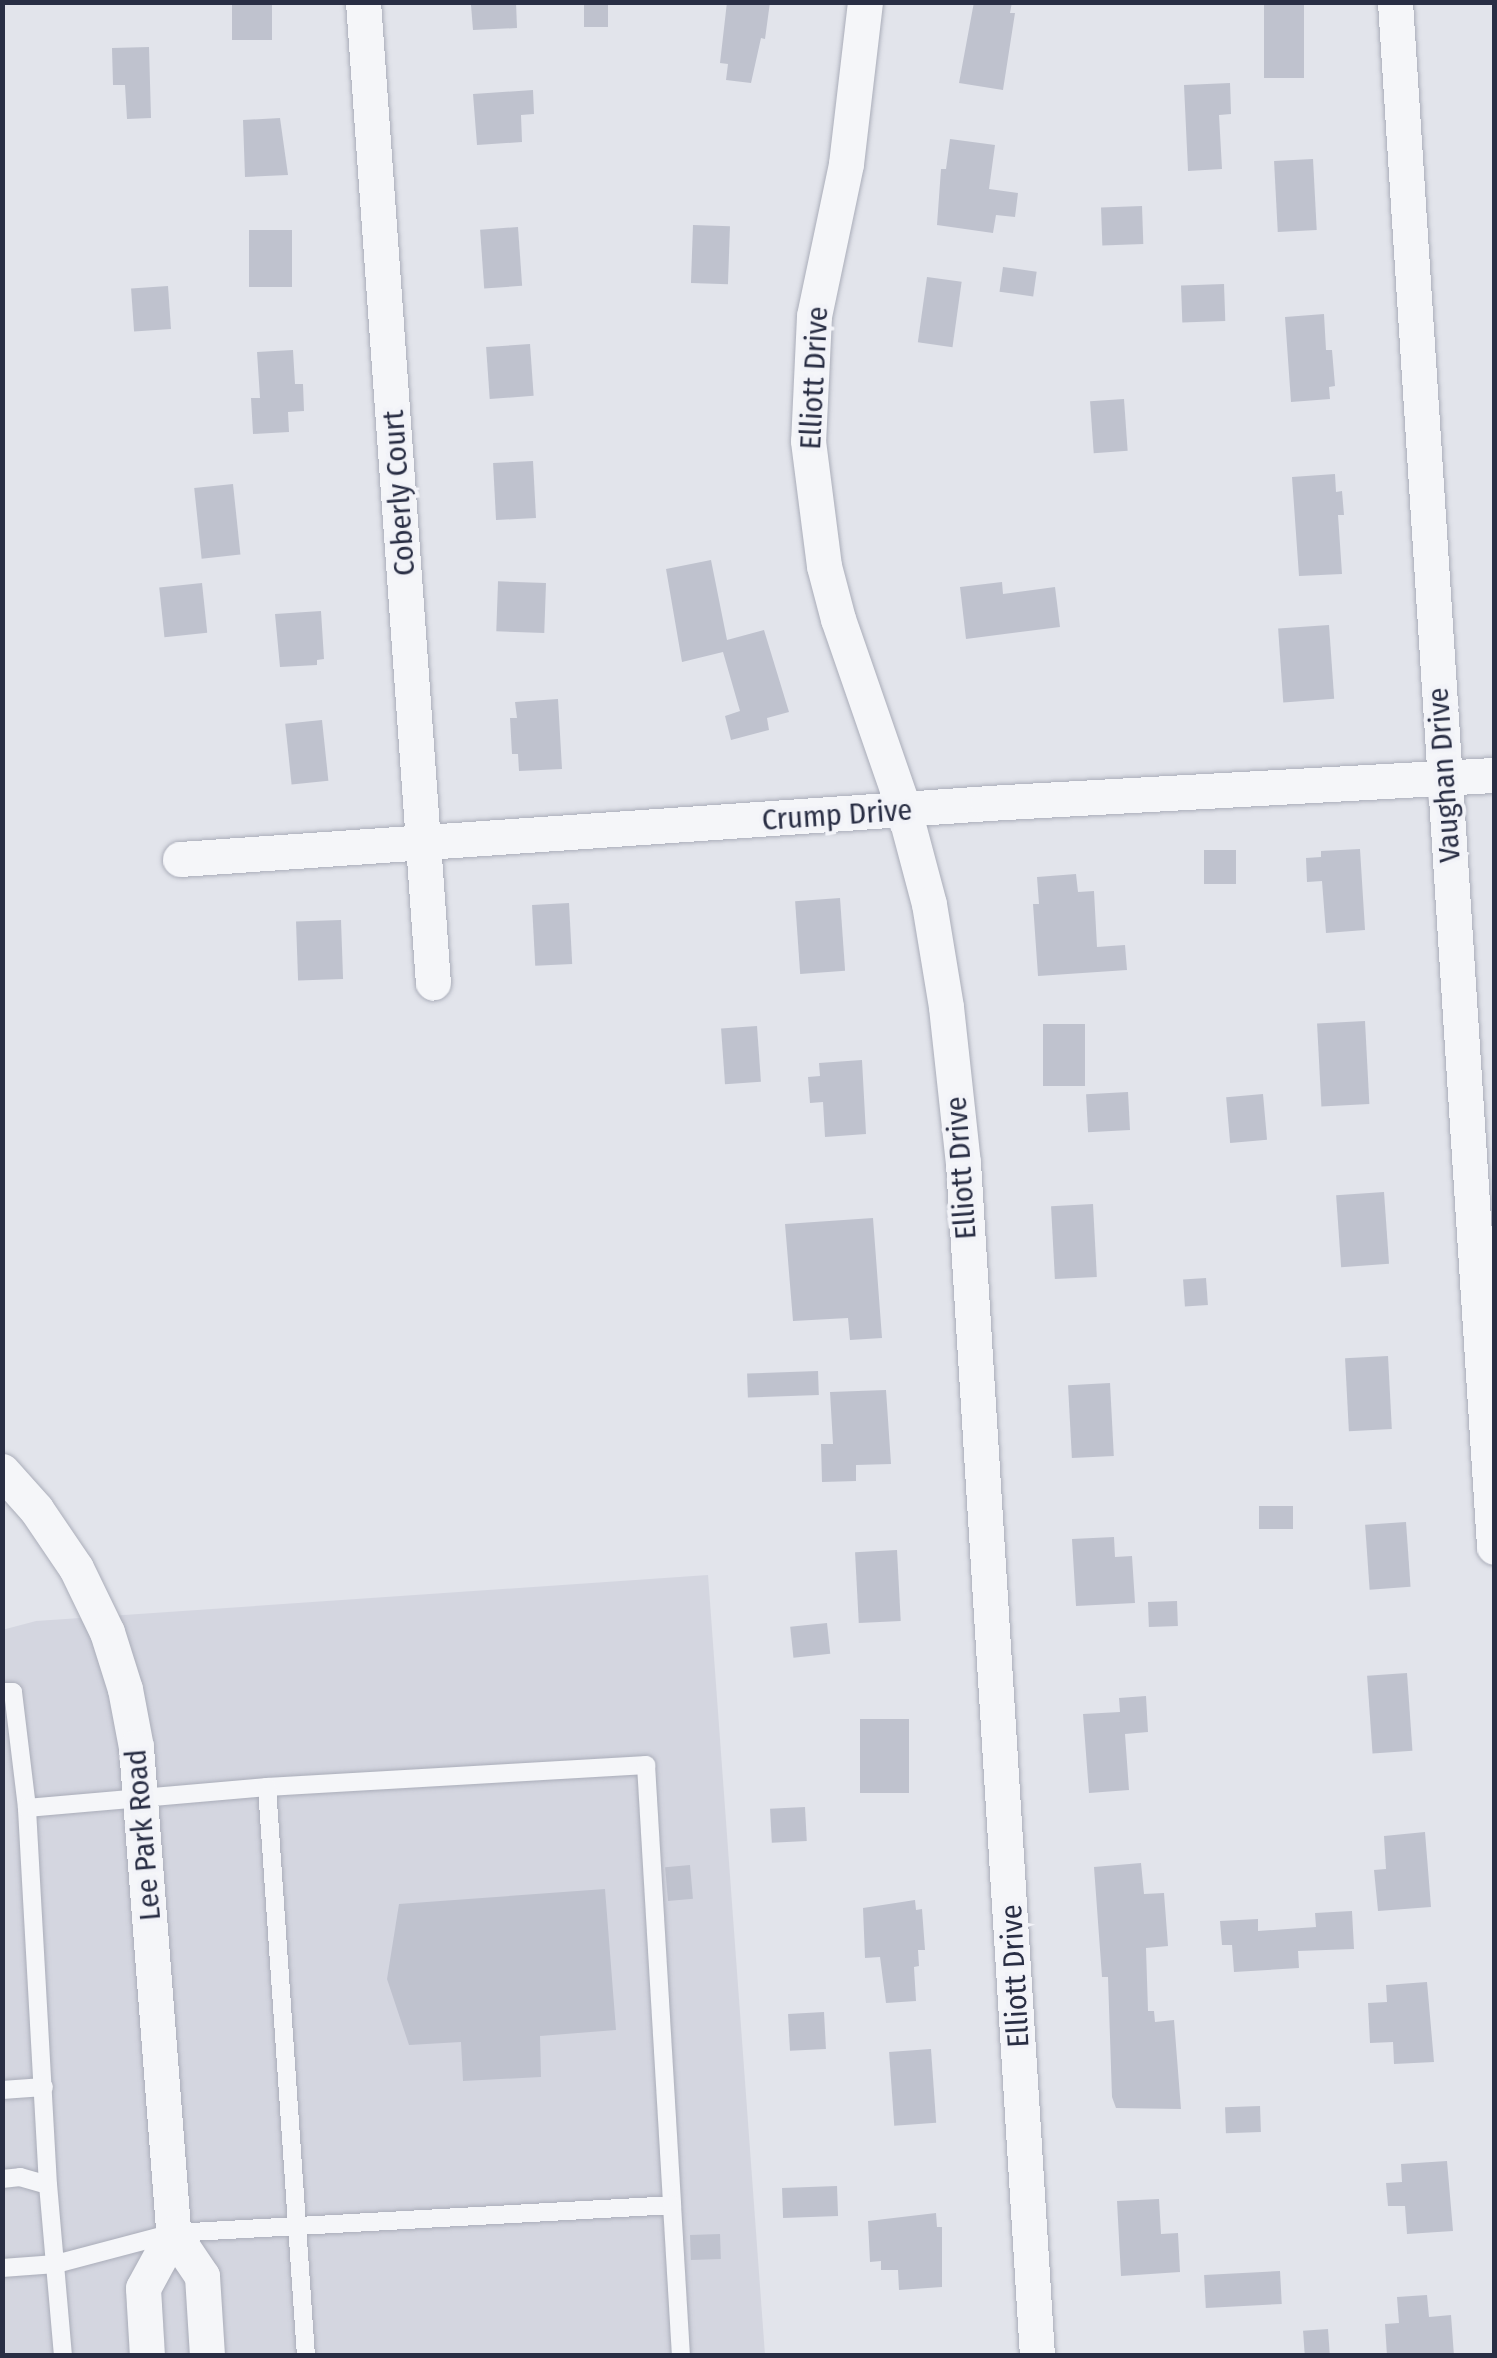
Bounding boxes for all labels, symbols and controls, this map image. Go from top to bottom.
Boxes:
street label: Elliott Drive [792,306,836,450]
street label: Coberly Court [375,409,423,577]
street label: Vaughan Drive [1420,686,1468,864]
street label: Crump Drive [761,792,913,838]
street label: Elliott Drive [938,1095,984,1241]
street label: Lee Park Road [118,1748,168,1922]
street label: Elliott Drive [993,1904,1037,2048]

